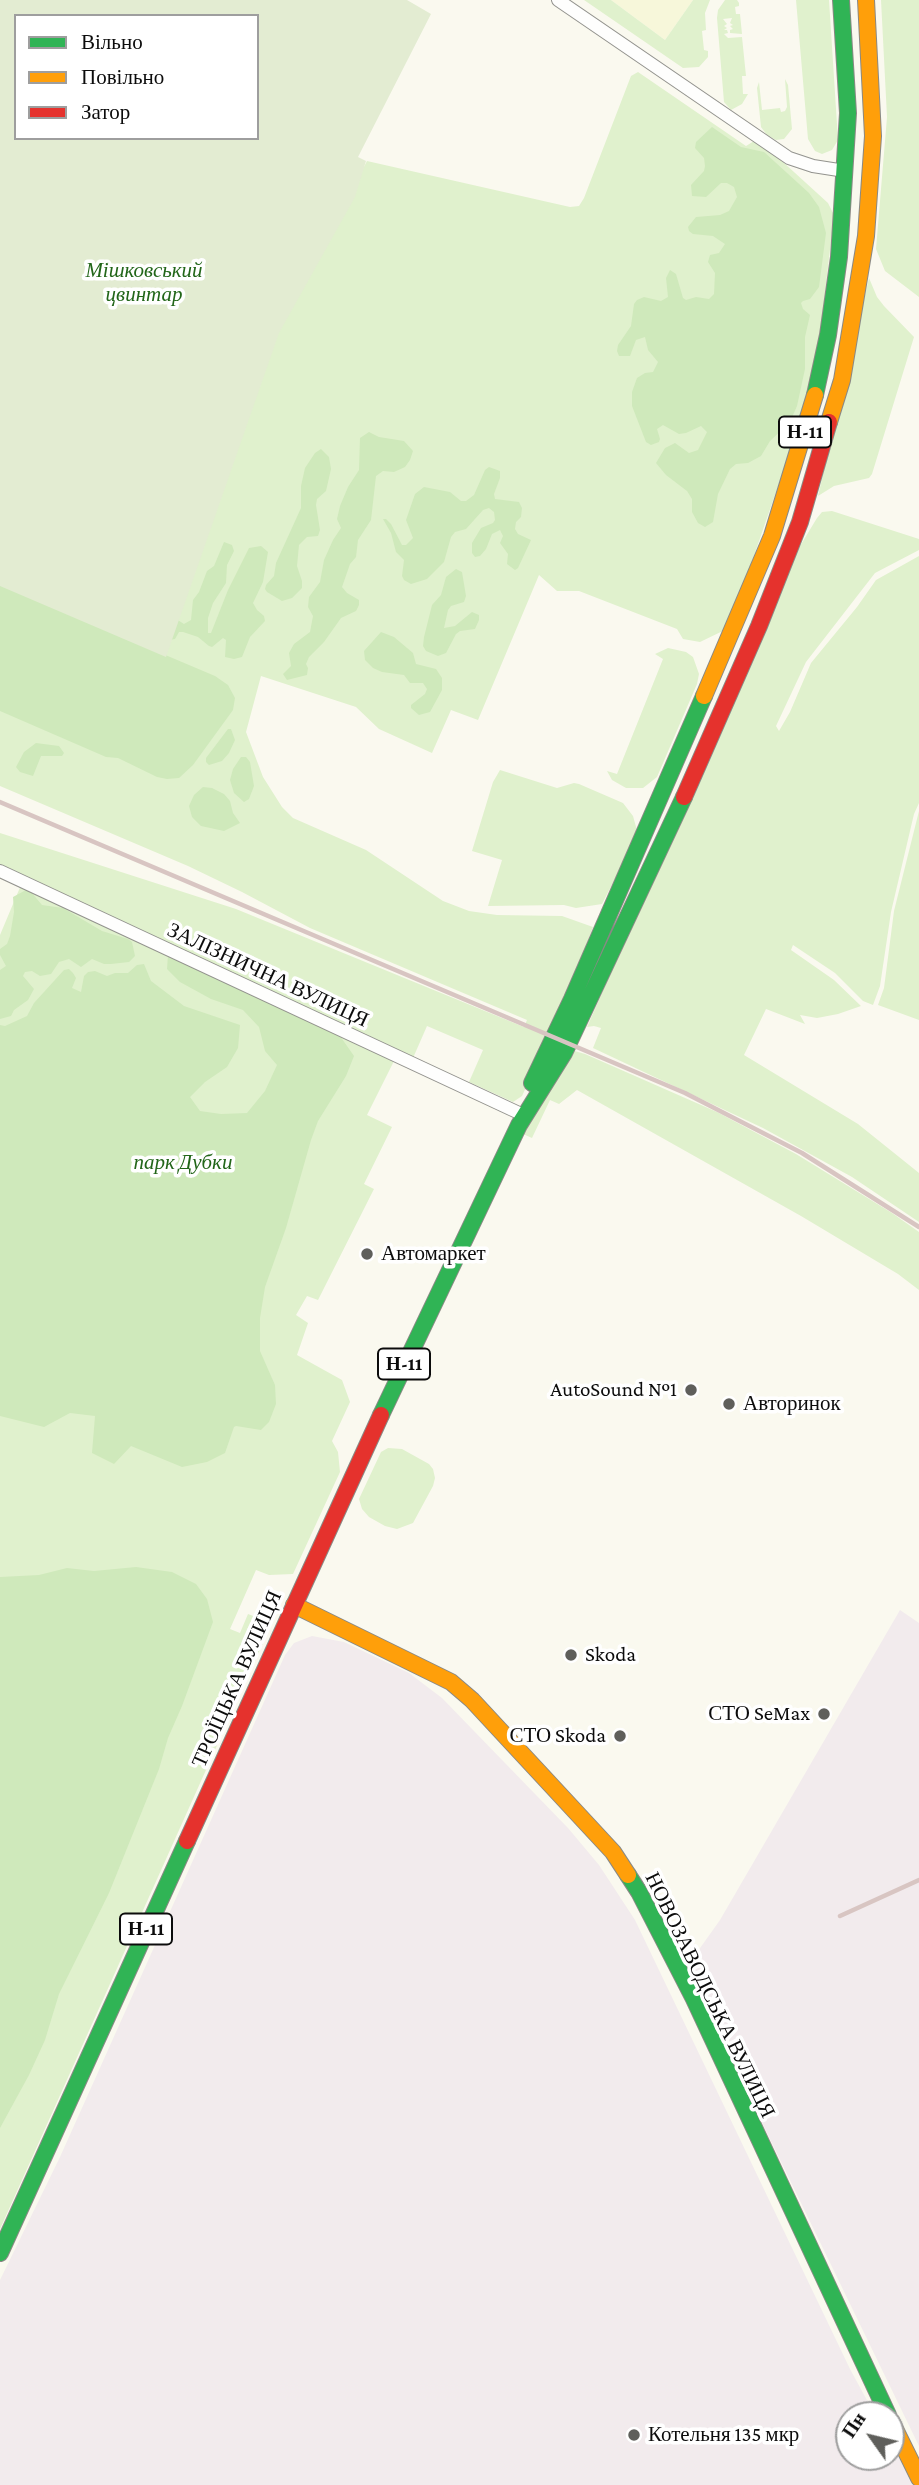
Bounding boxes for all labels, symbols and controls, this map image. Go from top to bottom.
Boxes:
legend [14,14,259,140]
text: Вільно [81,30,143,54]
text: Повільно [81,65,164,89]
text: Затор [81,100,130,124]
park label: Мішковський цвинтар [85,258,203,308]
road number: Н-11 [779,416,831,448]
street label: ЗАЛІЗНИЧНА ВУЛИЦЯ [163,917,373,1033]
park label: парк Дубки [134,1150,232,1176]
place label: Автомаркет [381,1241,486,1267]
marker: Автомаркет [359,1246,375,1262]
road number: Н-11 [378,1348,430,1380]
place label: AutoSound №1 [550,1377,677,1403]
marker: AutoSound №1 [683,1382,699,1398]
place label: Авторинок [743,1391,841,1417]
marker: Авторинок [721,1396,737,1412]
street label: ТРОЇЦЬКА ВУЛИЦЯ [187,1587,287,1771]
place label: Skoda [585,1642,636,1668]
marker: Skoda [563,1647,579,1663]
place label: СТО SeMax [708,1701,810,1727]
marker: СТО SeMax [816,1706,832,1722]
place label: СТО Skoda [509,1723,606,1749]
marker: СТО Skoda [612,1728,628,1744]
street label: НОВОЗАВОДСЬКА ВУЛИЦЯ [639,1868,781,2122]
road number: Н-11 [120,1913,172,1944]
north arrow [835,2401,905,2471]
text: Пн [838,2409,870,2442]
place label: Котельня 135 мкр [648,2422,799,2448]
marker: Котельня 135 мкр [626,2427,642,2443]

